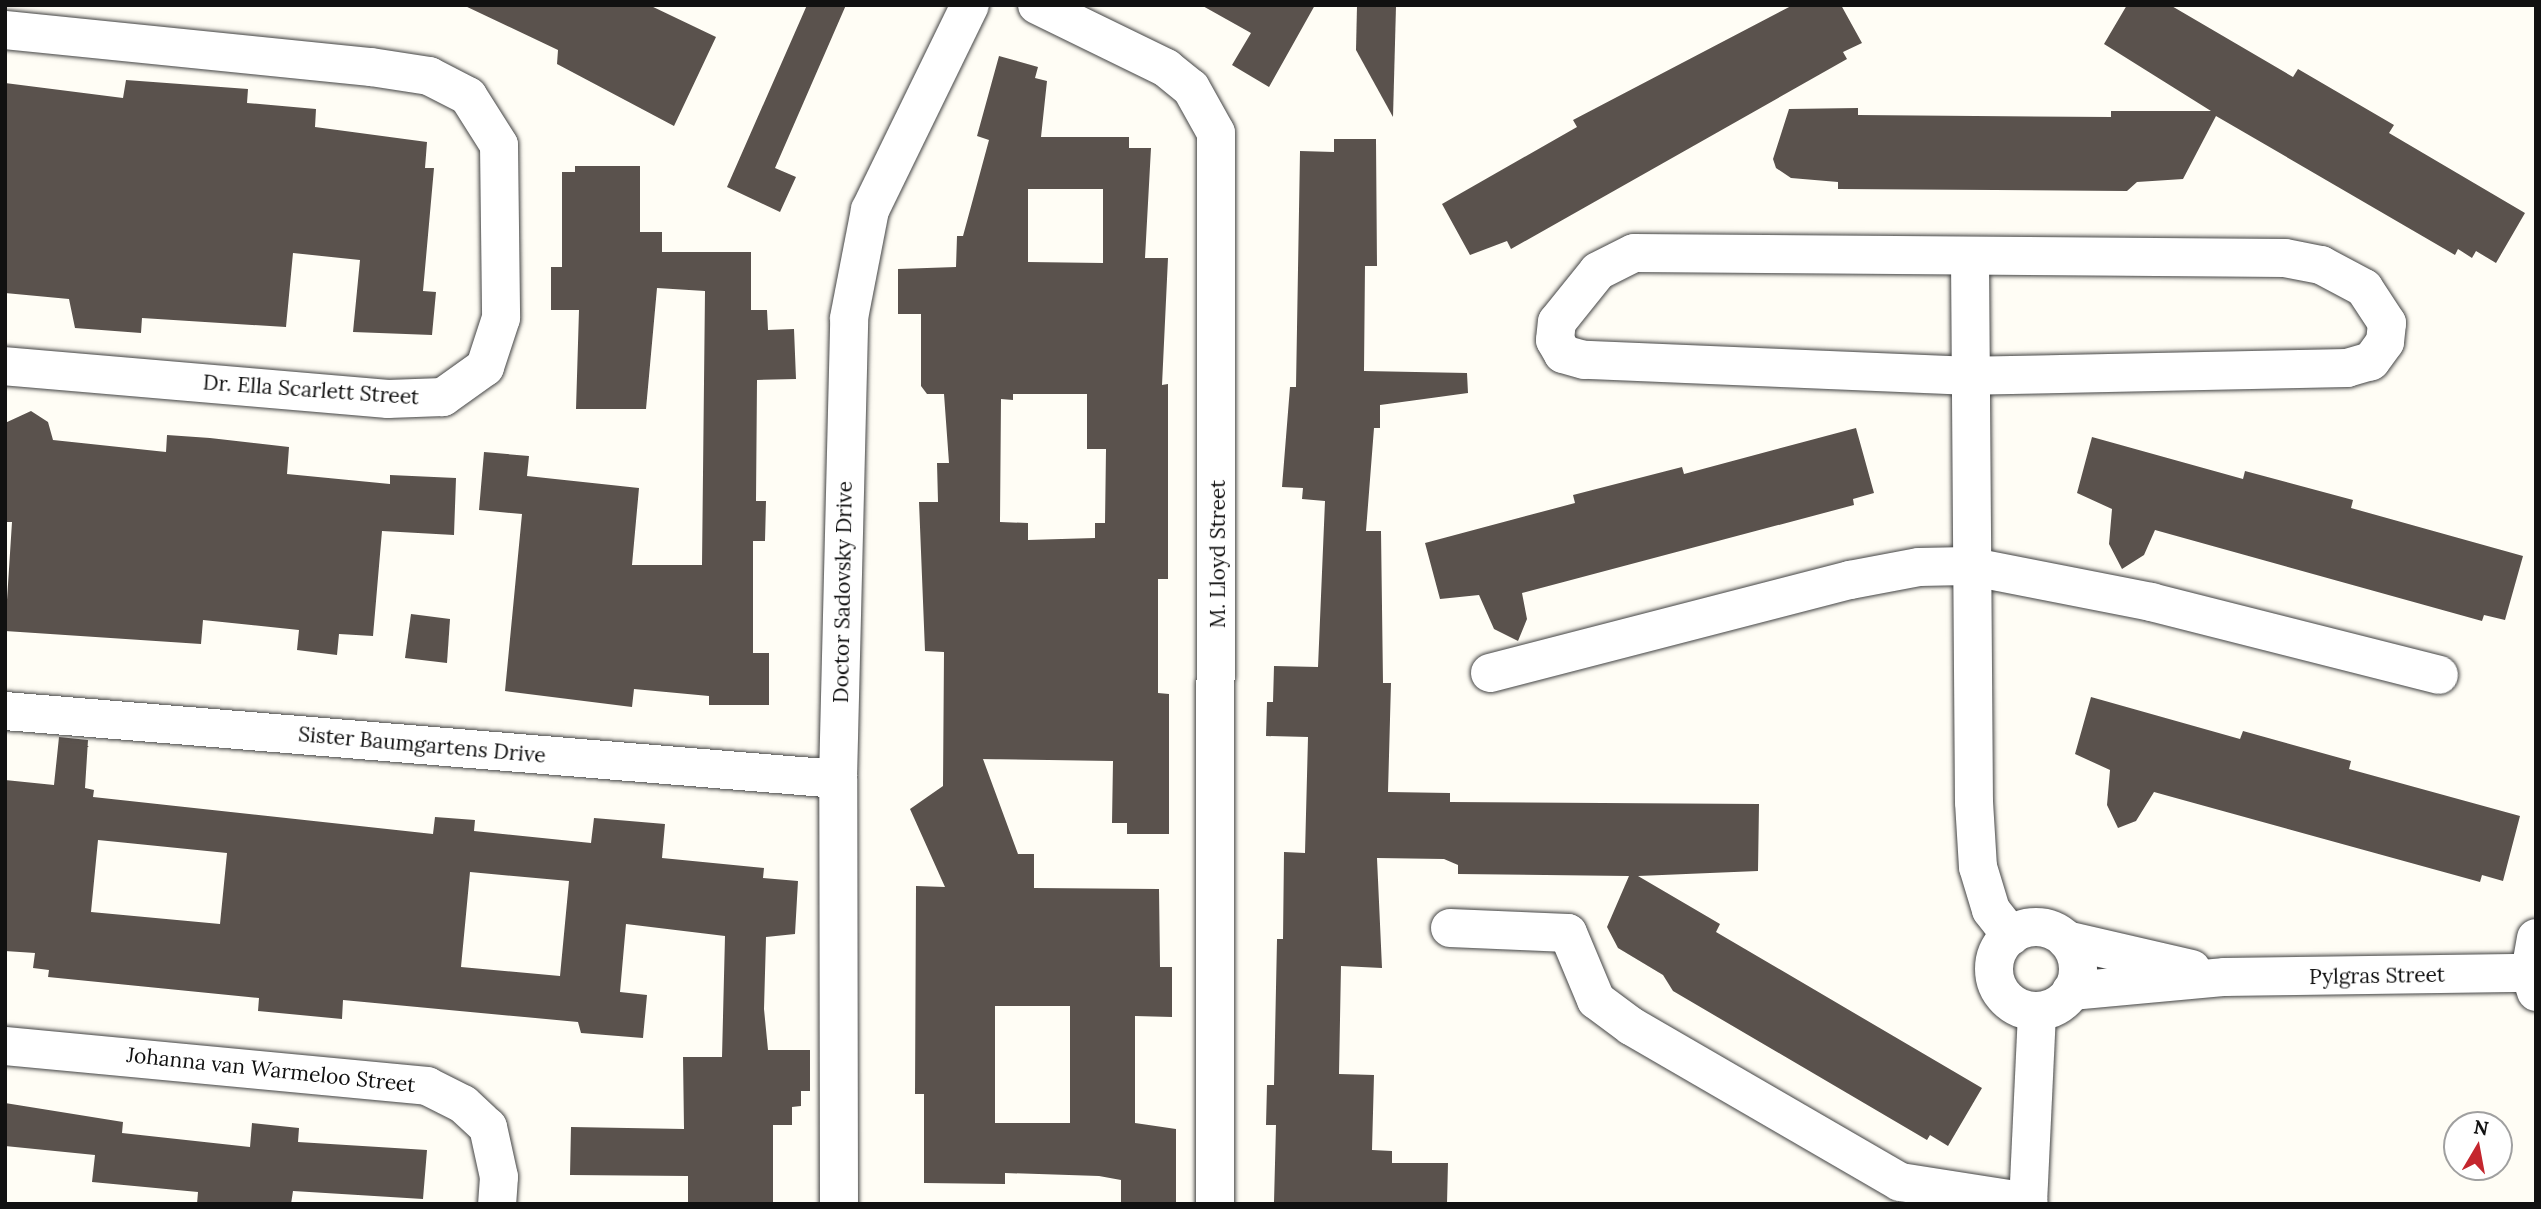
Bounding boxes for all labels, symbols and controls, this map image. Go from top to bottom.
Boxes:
street label: Dr. Ella Scarlett Street [202,370,420,410]
street label: M. Lloyd Street [1205,480,1231,628]
street label: Doctor Sadovsky Drive [828,481,858,703]
street label: Sister Baumgartens Drive [297,722,547,768]
street label: Pylgras Street [2309,962,2445,990]
street label: Johanna van Warmeloo Street [125,1042,417,1098]
north arrow [2443,1111,2513,1181]
text: N [2472,1114,2491,1140]

